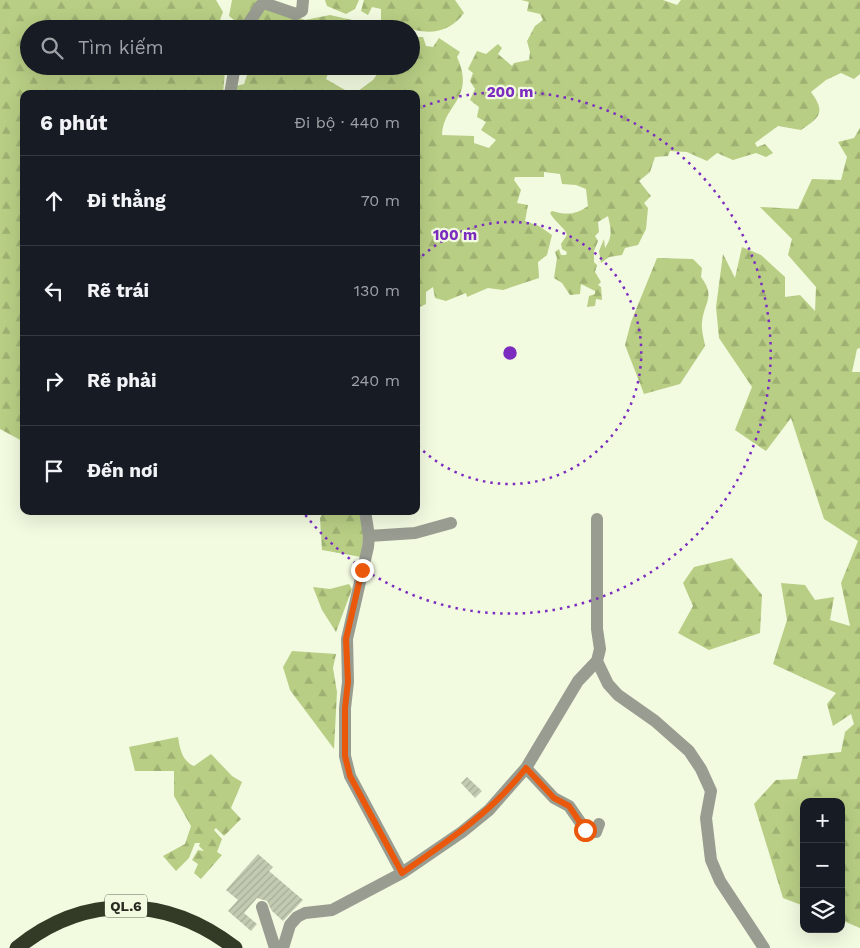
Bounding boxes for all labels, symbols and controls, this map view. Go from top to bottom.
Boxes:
search box [20,20,420,75]
icon: search [38,34,66,62]
text: Tìm kiếm [78,36,164,59]
text: 200 m [487,83,533,101]
text: 6 phút [40,110,107,135]
text: Đi bộ · 440 m [294,113,400,132]
icon: ahead [40,187,68,215]
text: Đi thẳng [87,189,166,212]
text: 70 m [361,191,400,210]
text: 100 m [433,226,477,244]
icon: left [40,277,68,305]
text: Rẽ trái [87,279,149,302]
text: 130 m [354,281,400,300]
centre of rings [501,344,519,362]
icon: right [40,367,68,395]
text: Rẽ phải [87,369,157,392]
text: 240 m [351,371,400,390]
icon: arrive [40,457,68,485]
text: Đến nơi [87,459,158,482]
route end [351,559,374,582]
map controls [800,798,845,933]
button: + [800,798,845,843]
route start [574,819,597,842]
button: − [800,843,845,888]
button: layers [800,888,845,933]
road number: QL.6 [105,894,147,918]

